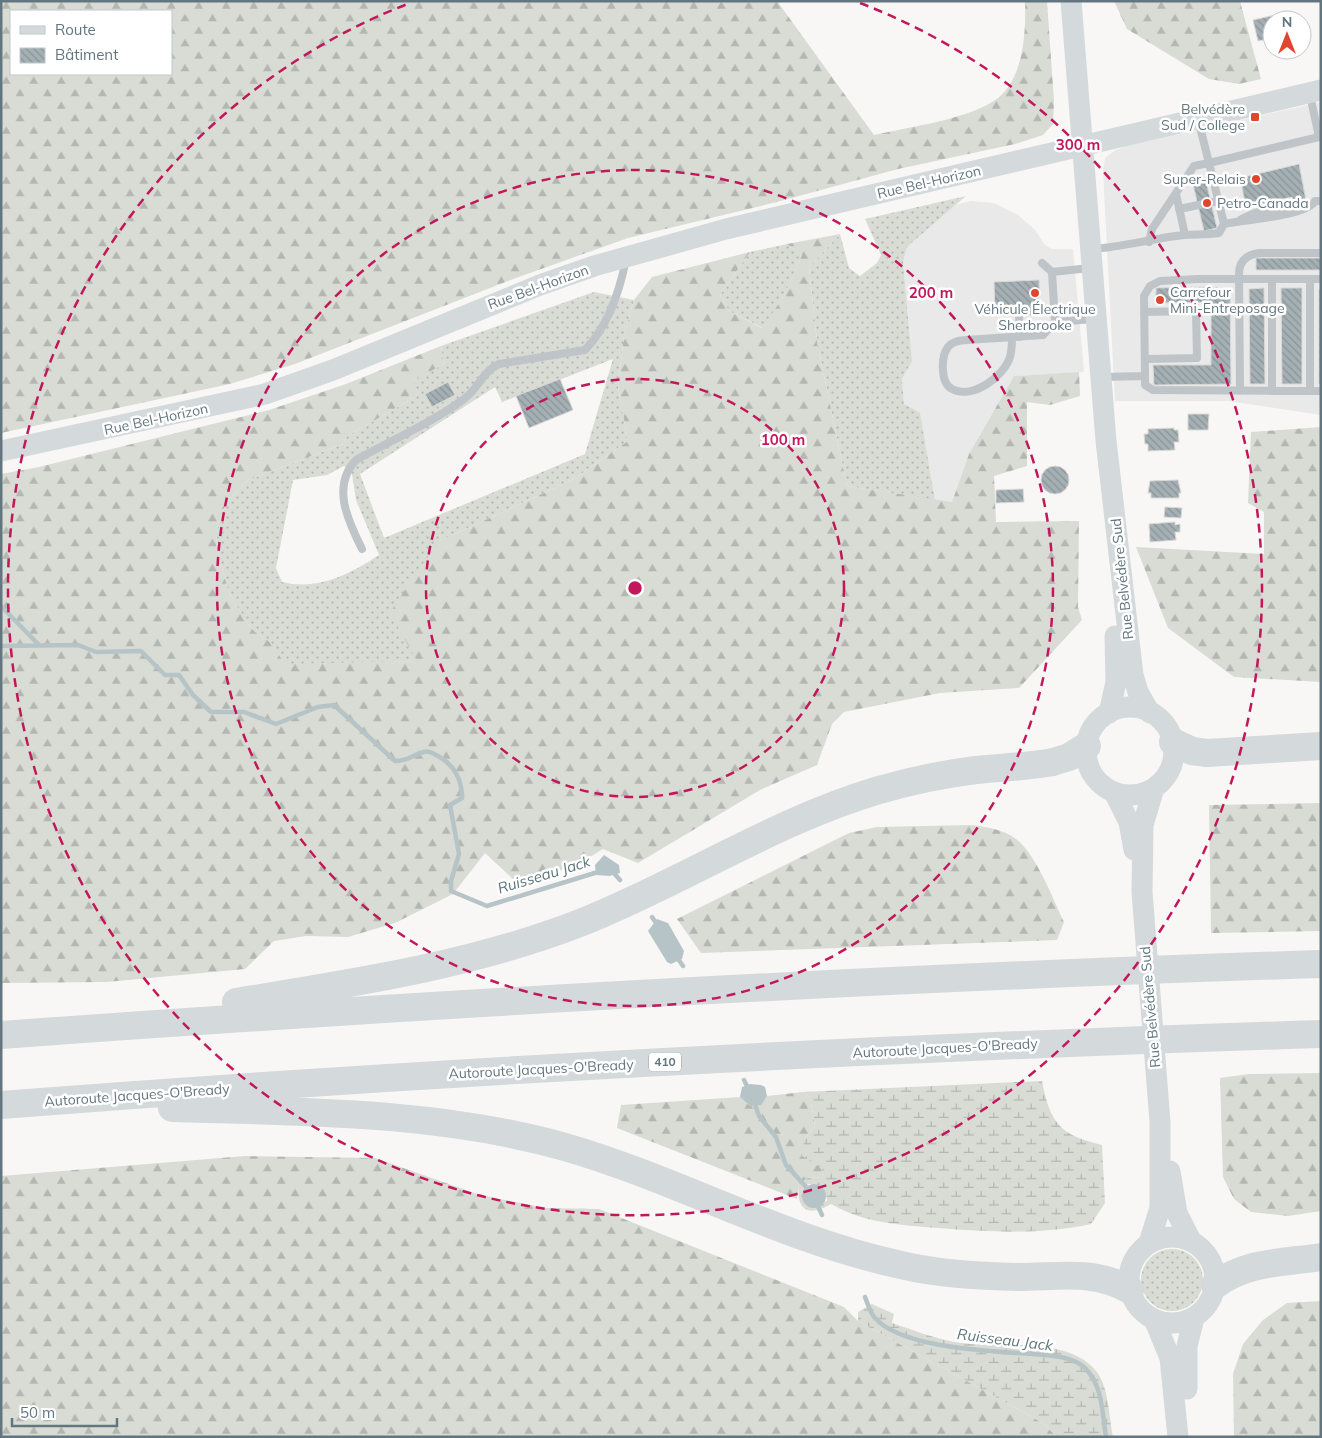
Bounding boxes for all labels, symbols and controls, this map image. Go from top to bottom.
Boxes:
legend [10,10,172,75]
north arrow [1262,10,1312,60]
text: N [1282,13,1292,31]
text: Route [55,20,96,39]
text: Bâtiment [55,45,118,64]
place label: Belvédère Sud / College [1161,100,1245,134]
marker: Belvédère Sud / College [1249,111,1261,123]
text: 300 m [1056,135,1100,154]
street label: Rue Bel-Horizon [875,161,983,203]
place label: Super-Relais [1163,170,1246,188]
marker: Super-Relais [1250,173,1262,185]
place label: Petro-Canada [1217,194,1309,212]
marker: Petro-Canada [1201,197,1213,209]
street label: Rue Bel-Horizon [485,260,591,314]
text: 200 m [909,283,953,302]
place label: Carrefour Mini-Entreposage [1170,283,1285,317]
marker: Véhicule Électrique Sherbrooke [1029,287,1041,299]
marker: Carrefour Mini-Entreposage [1154,294,1166,306]
place label: Véhicule Électrique Sherbrooke [974,300,1096,334]
street label: Rue Bel-Horizon [102,399,210,439]
text: 100 m [761,430,805,449]
street label: Rue Belvédère Sud [1107,517,1137,641]
centre of rings [626,579,644,597]
water label: Ruisseau Jack [495,851,594,898]
street label: Rue Belvédère Sud [1136,945,1164,1069]
street label: Autoroute Jacques-O'Bready [852,1034,1039,1062]
road number: 410 [649,1052,681,1072]
street label: Autoroute Jacques-O'Bready [448,1055,635,1083]
street label: Autoroute Jacques-O'Bready [44,1080,231,1110]
water label: Ruisseau Jack [956,1324,1055,1355]
scale bar [12,1396,118,1428]
text: 50 m [20,1403,55,1422]

